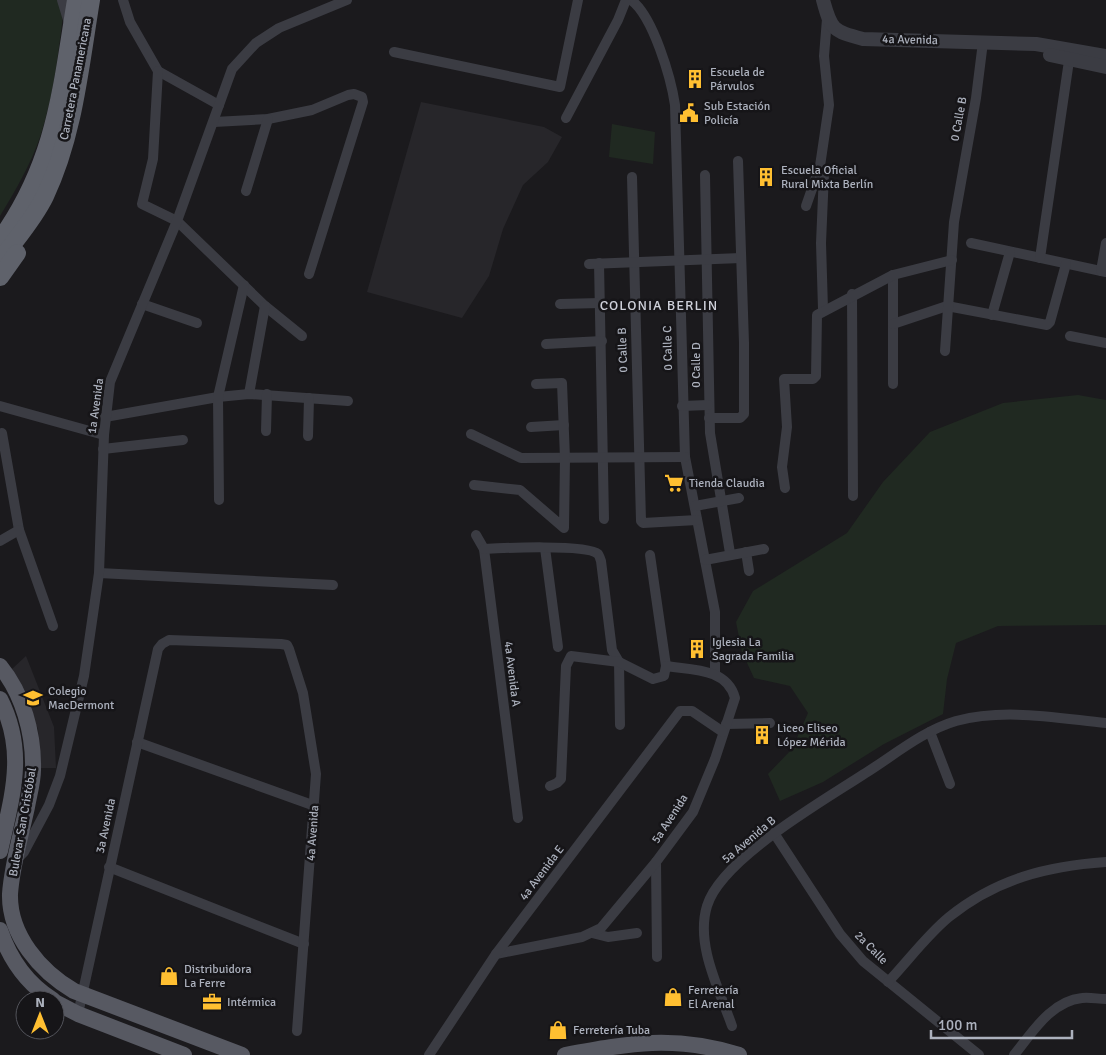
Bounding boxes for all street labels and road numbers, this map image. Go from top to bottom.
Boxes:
street label: Carretera Panamericana [57,17,95,141]
street label: 4a Avenida [882,32,938,48]
street label: 0 Calle B [947,95,971,143]
street label: 0 Calle C [660,325,676,371]
street label: 0 Calle B [615,327,631,373]
street label: 0 Calle D [689,342,704,388]
street label: 1a Avenida [85,377,107,435]
street label: 4a Avenida A [501,640,524,708]
street label: Bulevar San Cristóbal [6,766,40,878]
street label: 5a Avenida [648,791,692,847]
street label: 3a Avenida [93,797,119,855]
street label: 4a Avenida [304,805,322,861]
street label: 5a Avenida B [719,813,779,867]
street label: 4a Avenida E [516,842,568,904]
street label: 2a Calle [851,928,891,968]

